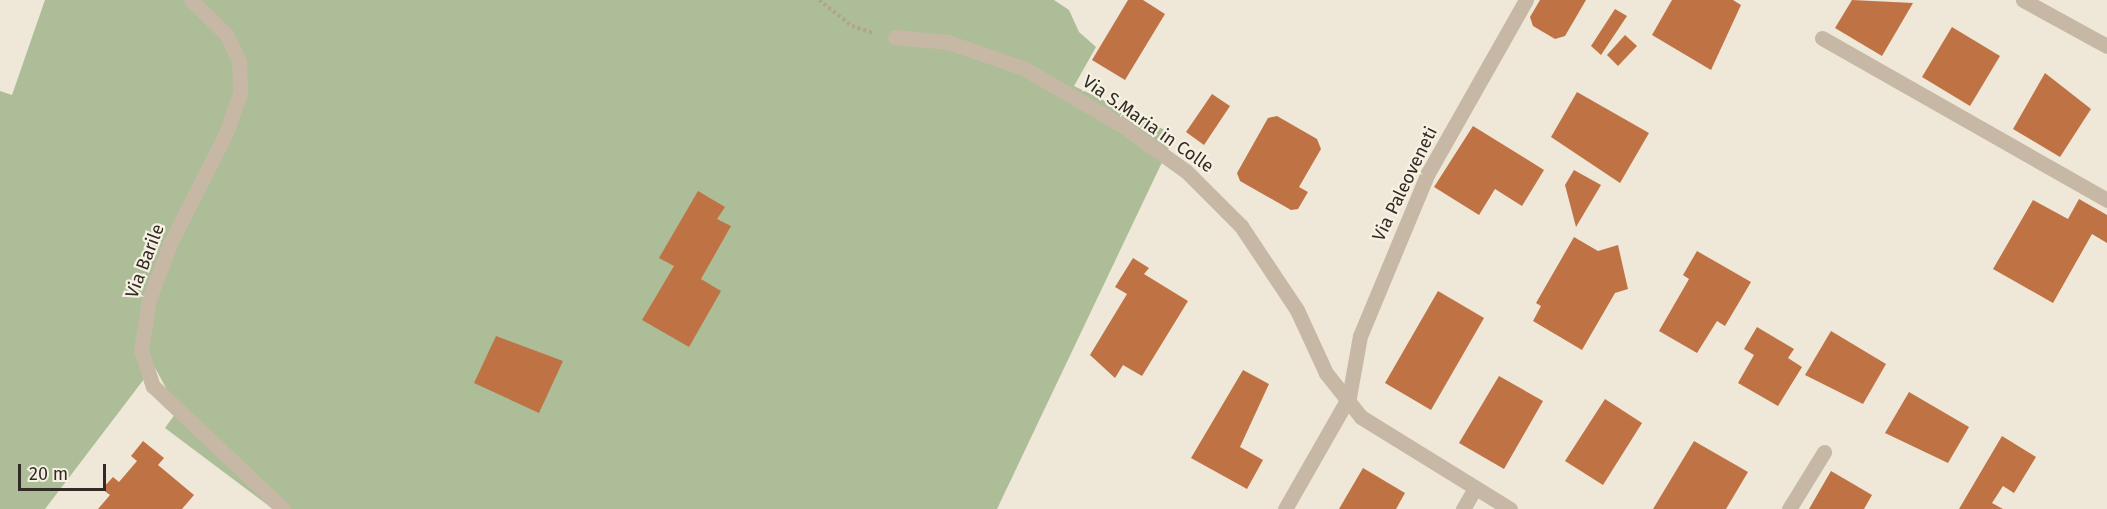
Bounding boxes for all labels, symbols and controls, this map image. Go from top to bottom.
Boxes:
street label: Via S.Maria in Colle [1078,71,1218,177]
street label: Via Paleoveneti [1368,123,1442,245]
street label: Via Barile [121,221,169,301]
scale bar [21,452,110,490]
text: 20 m [29,463,68,485]

